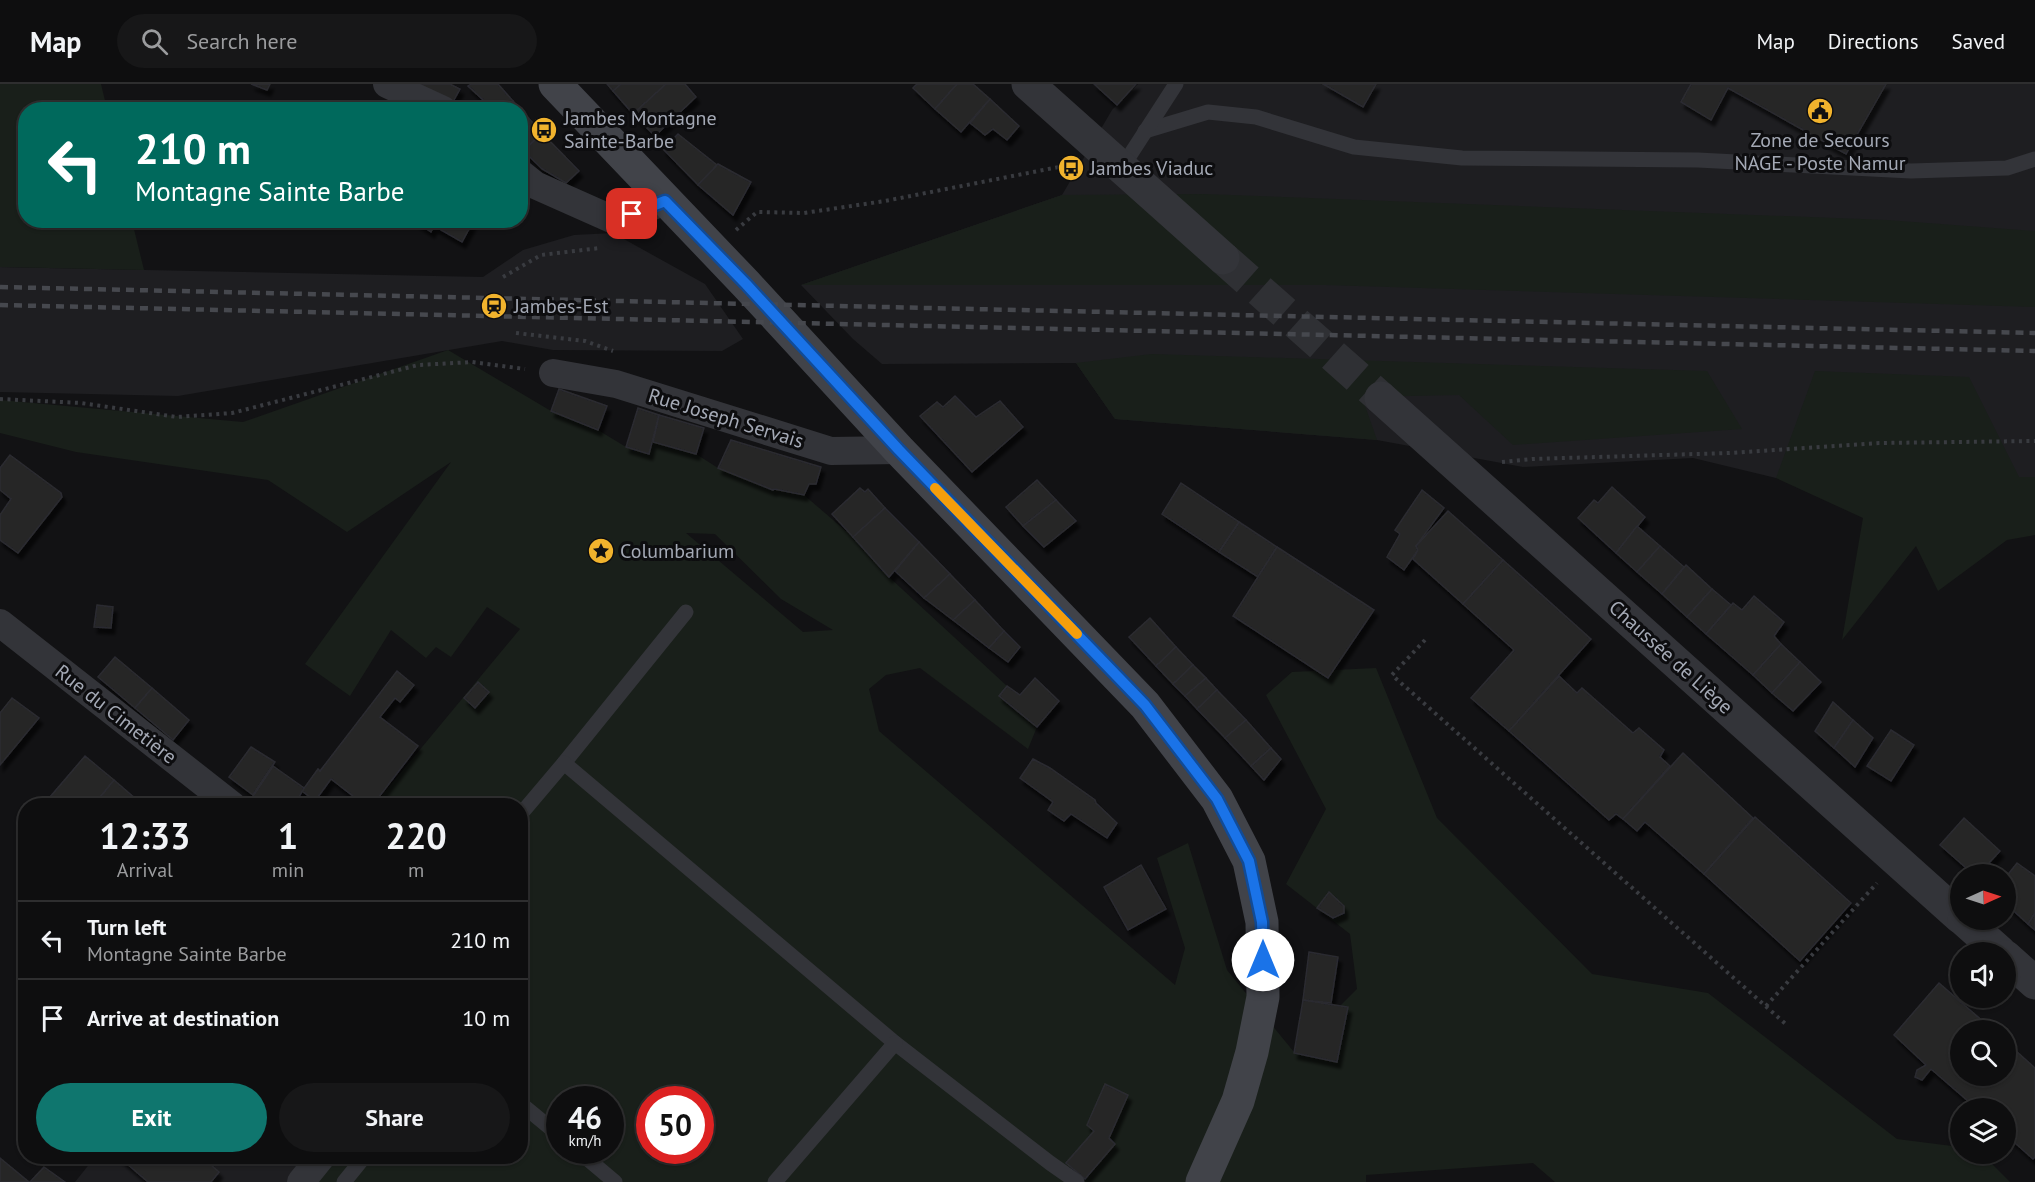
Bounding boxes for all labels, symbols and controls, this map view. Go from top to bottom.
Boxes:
search box [117,14,537,68]
text: Map [30,23,81,60]
icon: search [138,25,171,58]
text: Search here [186,27,297,55]
text: Map [1756,28,1795,55]
text: Directions [1828,28,1919,55]
text: Saved [1952,28,2005,55]
public building icon: Zone de Secours NAGE - Poste Namur [1805,96,1835,126]
place label: Jambes Montagne Sainte-Barbe [563,105,717,154]
bus stop icon: Jambes Montagne Sainte-Barbe [529,115,559,145]
text: 210 m [135,121,251,176]
icon: left [36,126,114,204]
place label: Zone de Secours NAGE - Poste Namur [1734,127,1906,176]
bus stop icon: Jambes Viaduc [1056,153,1086,183]
place label: Jambes Viaduc [1089,155,1213,181]
text: Montagne Sainte Barbe [135,174,405,208]
pin [606,188,657,239]
icon: arrive [615,197,648,230]
station icon: Jambes-Est [479,291,509,321]
place label: Jambes-Est [513,293,609,319]
street label: Rue Joseph Servais [645,382,807,454]
place icon: Columbarium [586,536,616,566]
place label: Columbarium [620,538,734,564]
street label: Chaussée de Liège [1604,594,1738,720]
street label: Rue du Cimetière [50,658,182,770]
text: 12:33 [99,812,191,859]
text: 1 [278,812,298,859]
text: 220 [386,812,447,859]
text: Arrival [117,857,173,883]
text: min [272,857,304,883]
text: m [408,857,424,883]
north arrow [1950,864,2016,930]
map controls [1950,864,2016,1164]
text: Turn left [87,913,167,941]
icon: left [36,924,69,957]
text: 210 m [450,926,510,954]
position arrow [1231,928,1295,992]
text: Montagne Sainte Barbe [87,941,287,967]
button: sound [1950,942,2016,1008]
icon: arrive [36,1002,69,1035]
text: Arrive at destination [87,1004,279,1032]
text: 10 m [462,1004,510,1032]
button: search [1950,1020,2016,1086]
button: Exit [36,1083,267,1152]
button: Share [279,1083,510,1152]
speed limit sign: 50 [636,1086,714,1164]
text: 46 [568,1098,602,1137]
button: layers [1950,1098,2016,1164]
text: km/h [569,1131,601,1150]

